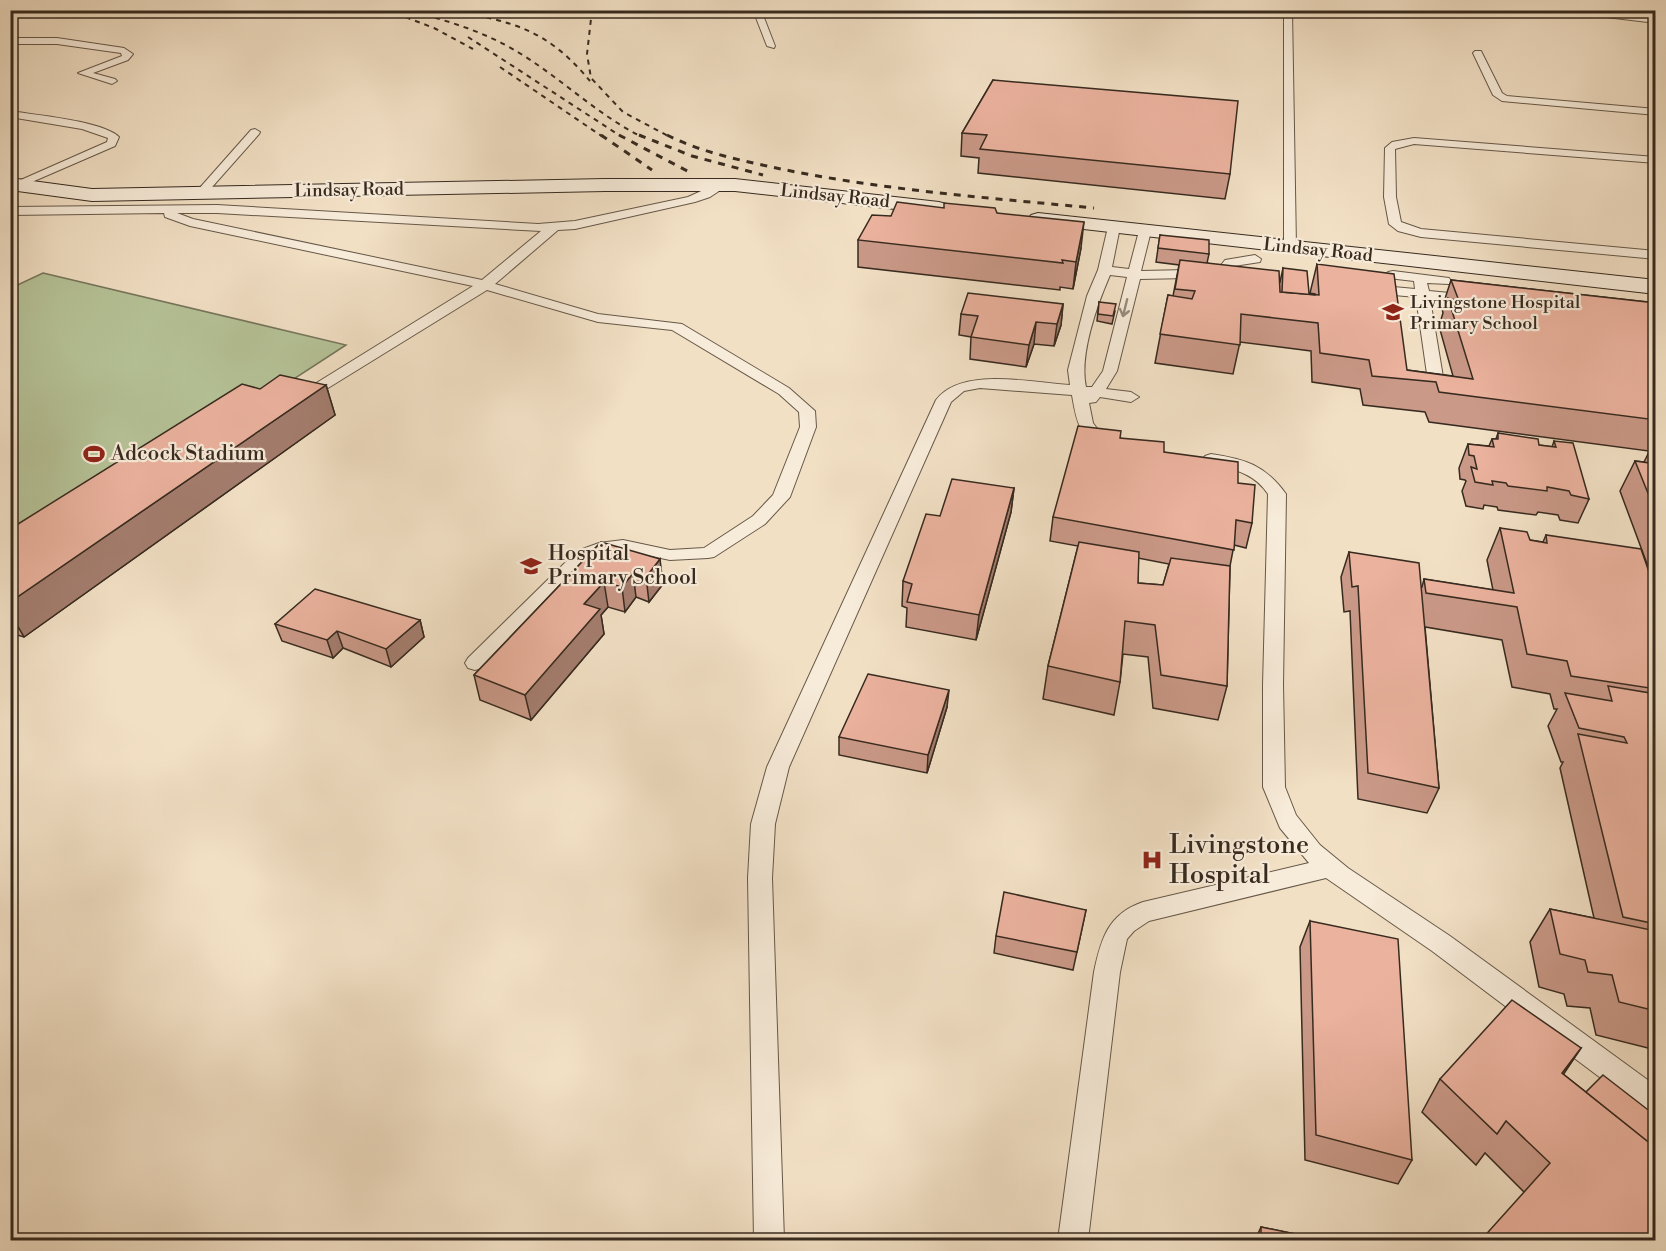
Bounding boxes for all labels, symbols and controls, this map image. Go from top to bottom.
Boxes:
street label: Lindsay Road [294,178,405,202]
street label: Lindsay Road [779,179,892,213]
street label: Lindsay Road [1262,233,1375,267]
place label: Livingstone Hospital Primary School [1410,291,1581,335]
one-way arrow [1119,298,1131,317]
school or university icon: Livingstone Hospital Primary School [1381,300,1405,324]
place label: Adcock Stadium [110,441,265,467]
sports icon: Adcock Stadium [82,442,106,466]
place label: Hospital Primary School [548,541,697,591]
school or university icon: Hospital Primary School [519,554,543,578]
place label: Livingstone Hospital [1169,829,1309,891]
hospital icon: Livingstone Hospital [1140,848,1164,872]

